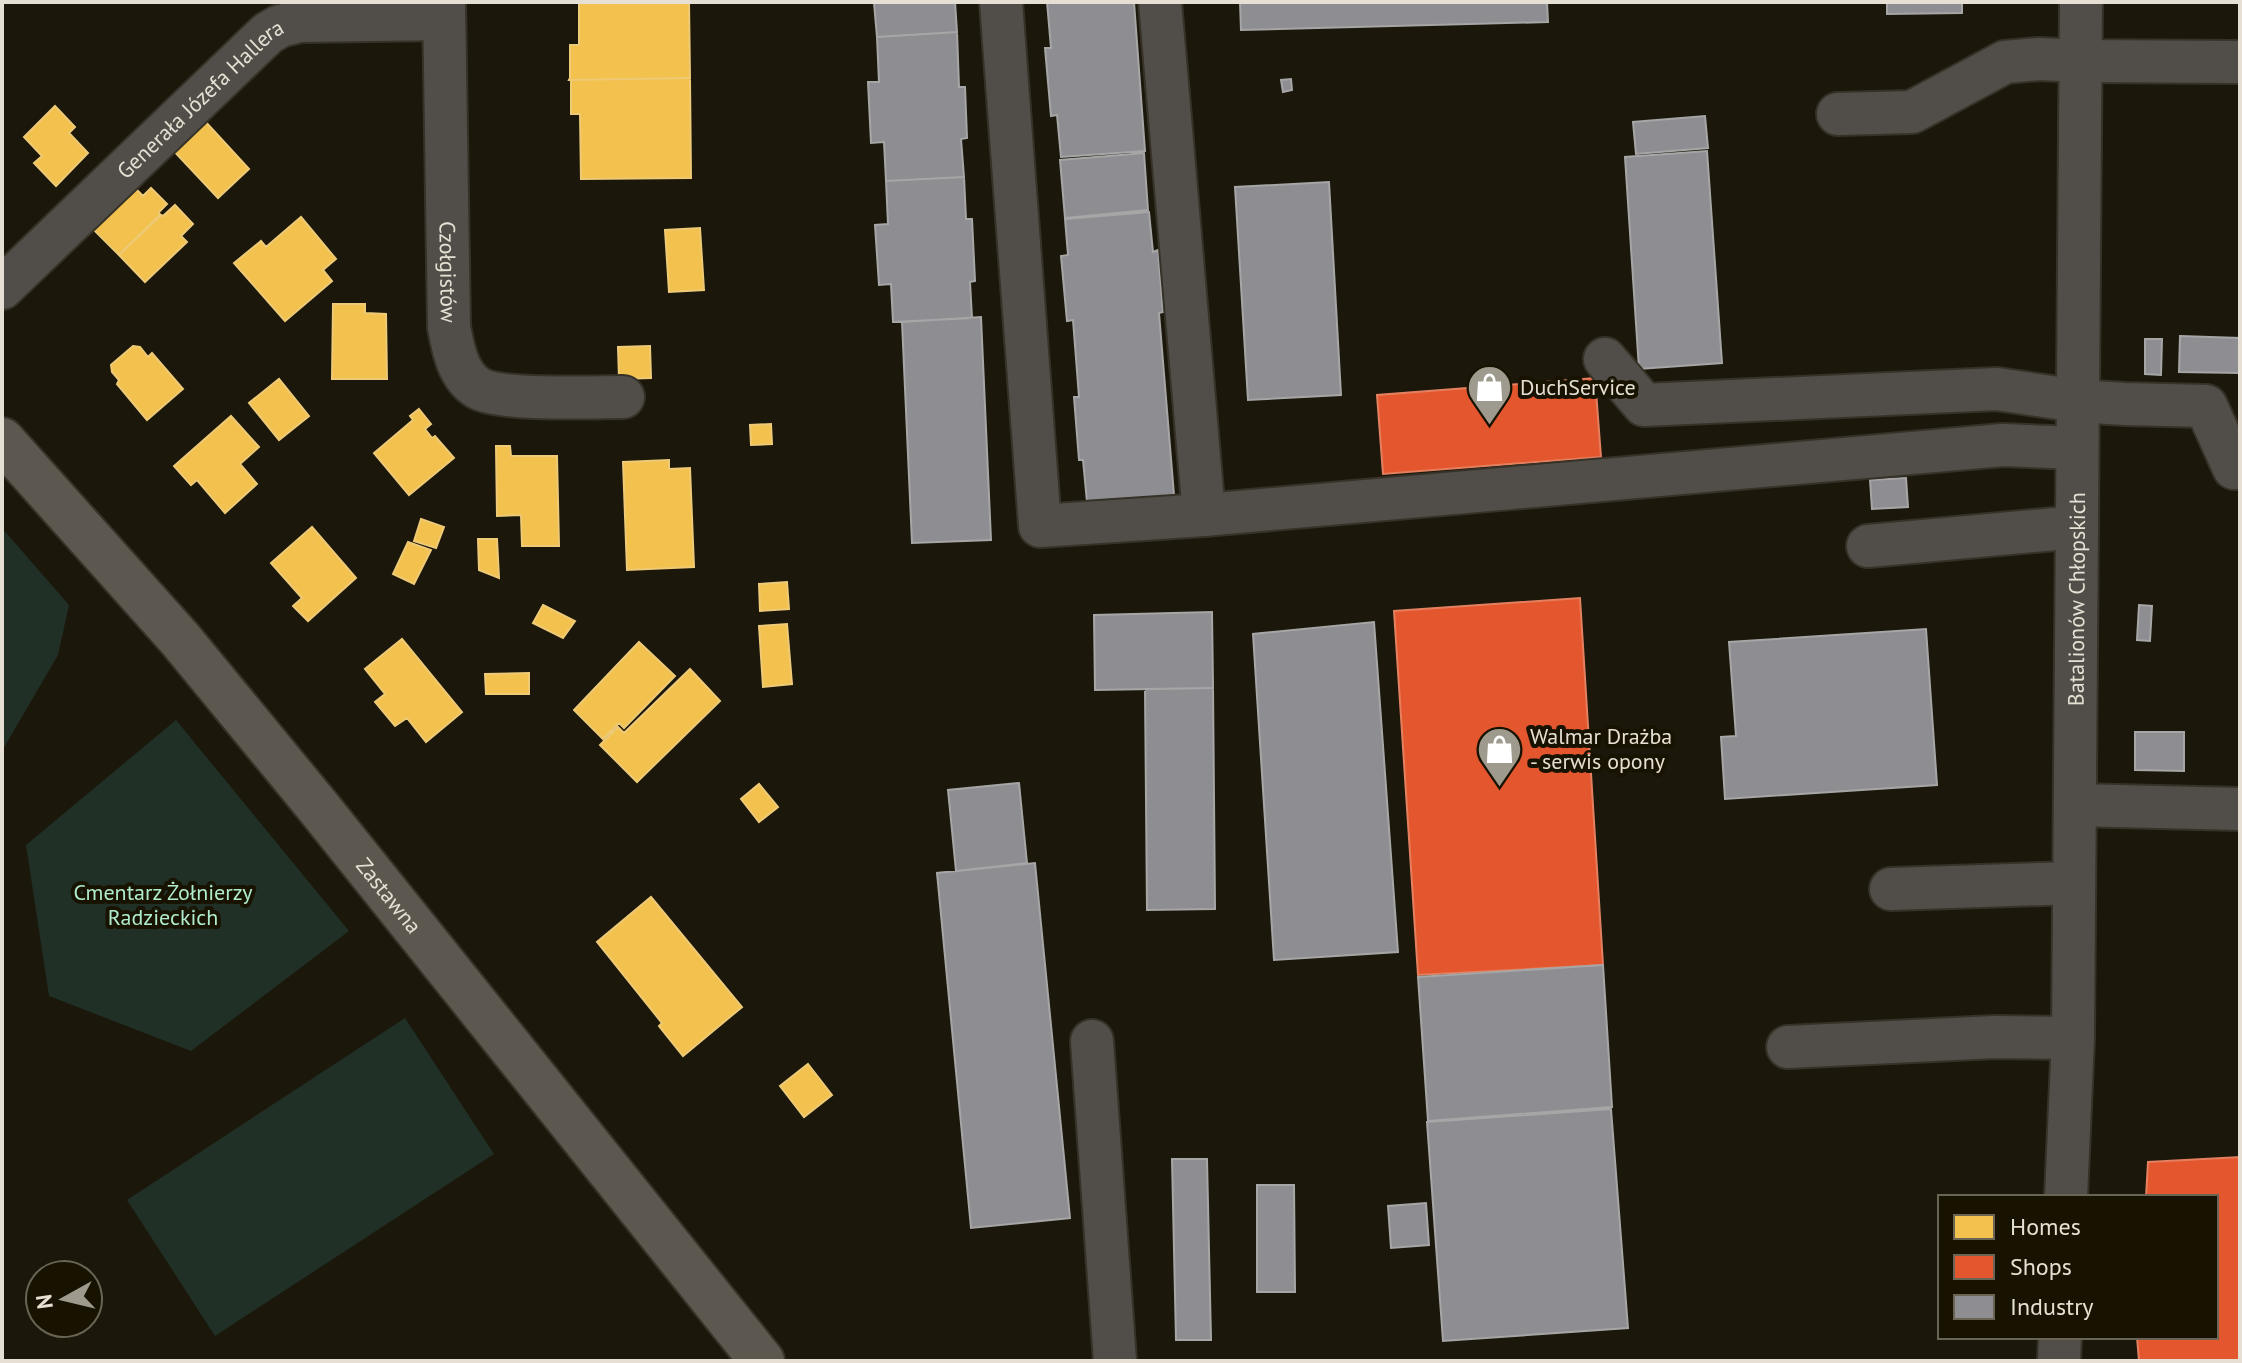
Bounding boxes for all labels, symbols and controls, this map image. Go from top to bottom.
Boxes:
street label: Generała Józefa Hallera [111,13,288,185]
street label: Czołgistów [433,221,463,323]
shop icon: DuchService [1465,363,1513,426]
place label: DuchService [1520,373,1636,401]
street label: Batalionów Chłopskich [2062,492,2091,706]
place label: Walmar Drażba - serwis opony [1530,722,1672,775]
shop icon: Walmar Drażba - serwis opony [1475,725,1523,788]
street label: Zastawna [350,852,428,939]
park label: Cmentarz Żołnierzy Radzieckich [73,878,253,931]
legend [1938,1195,2218,1339]
text: Homes [2010,1211,2081,1242]
text: Shops [2010,1251,2072,1282]
north arrow [24,1259,104,1339]
text: Industry [2010,1291,2094,1322]
text: N [29,1293,59,1311]

